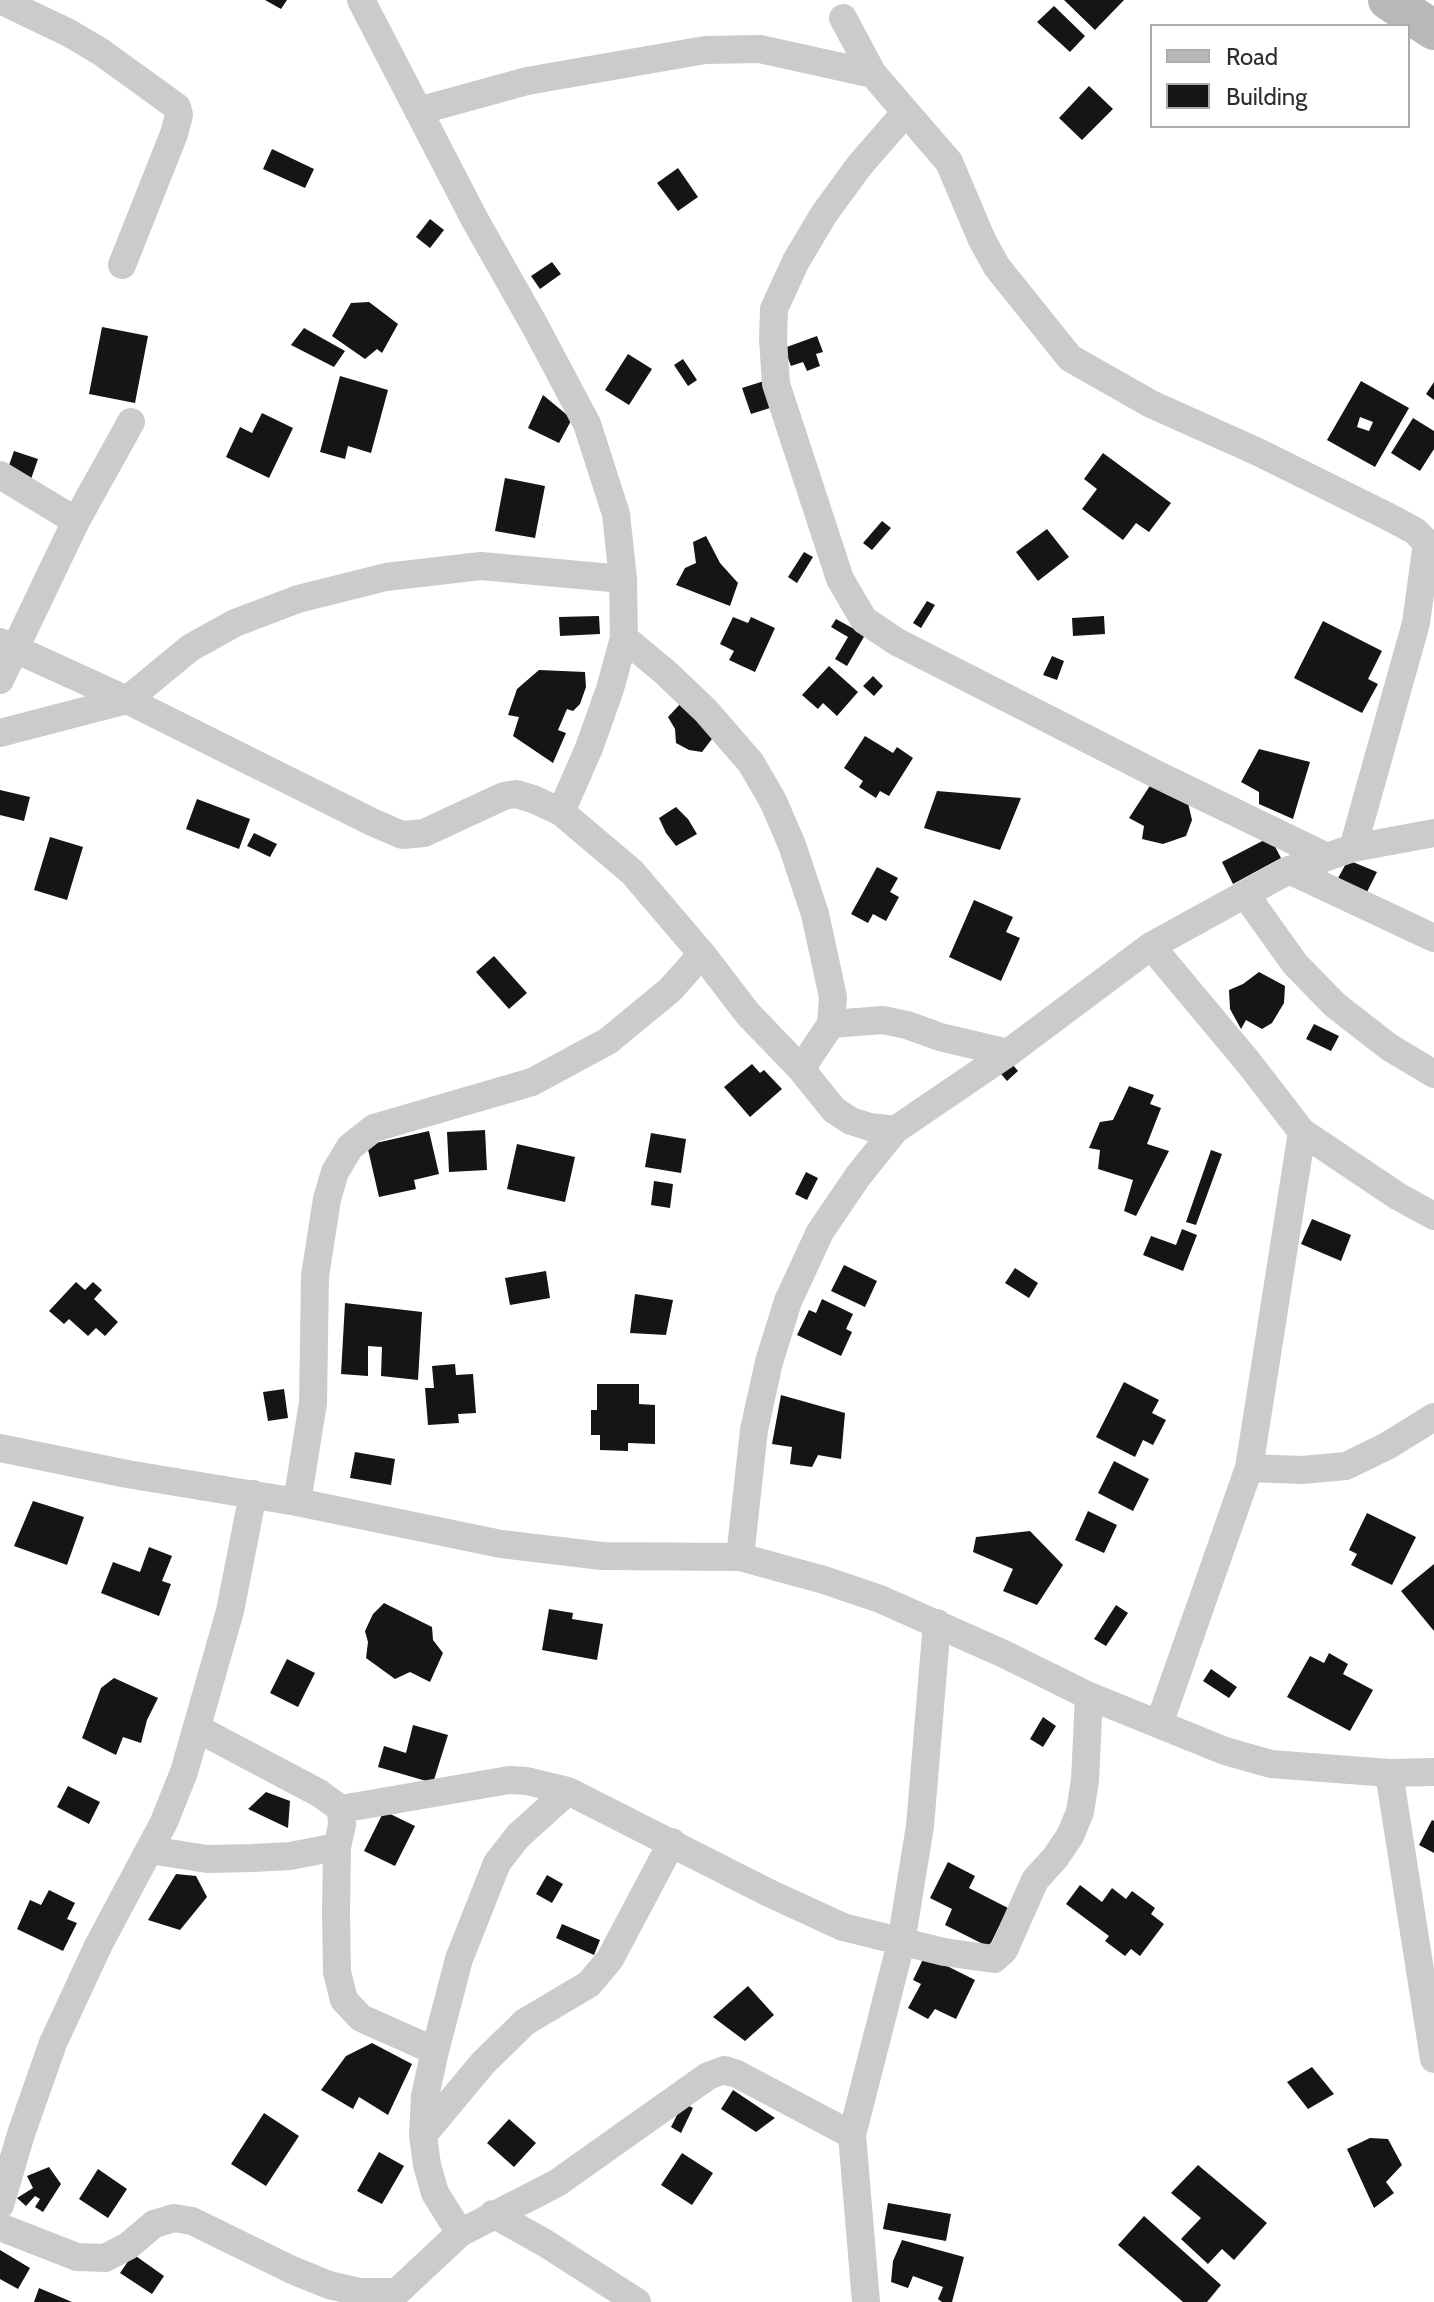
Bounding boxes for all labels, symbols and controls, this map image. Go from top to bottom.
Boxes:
legend [1150,24,1410,128]
text: Road [1226,42,1278,71]
text: Building [1226,82,1307,111]

